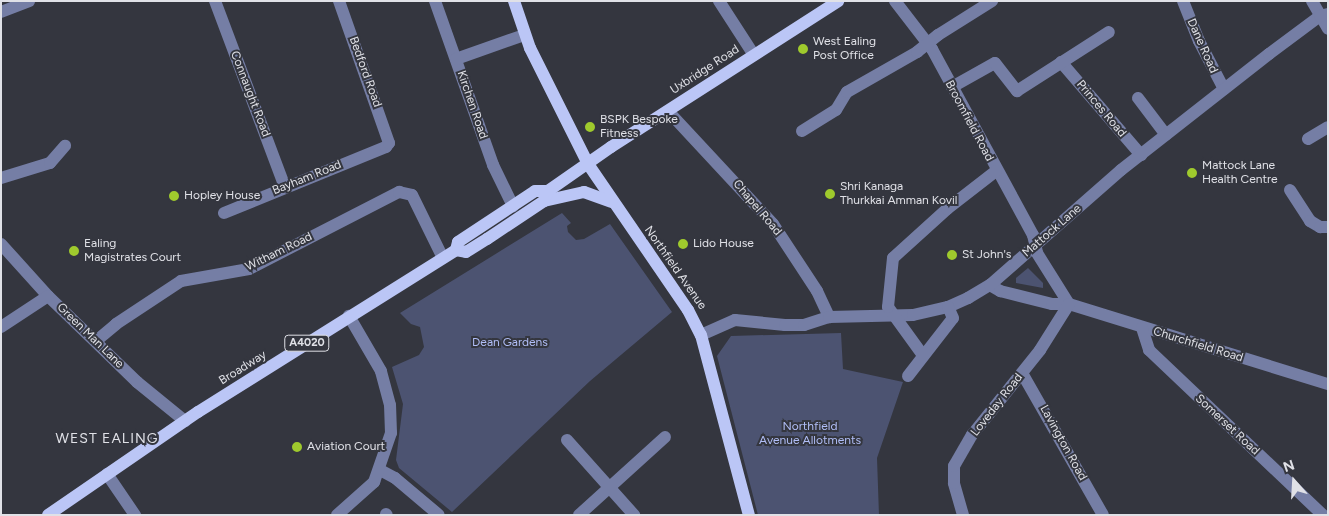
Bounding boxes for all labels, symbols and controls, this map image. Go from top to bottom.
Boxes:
street label: Dane Road [1184,16,1220,76]
street label: Bedford Road [346,35,384,109]
place label: West Ealing Post Office [813,35,876,63]
street label: Uxbridge Road [668,42,742,98]
marker: West Ealing Post Office [797,43,809,55]
street label: Connaught Road [227,49,273,139]
street label: Kirchen Road [454,69,490,141]
street label: Broomfield Road [942,78,996,164]
street label: Princes Road [1073,78,1129,140]
place label: BSPK Bespoke Fitness [600,113,678,141]
marker: BSPK Bespoke Fitness [584,121,596,133]
street label: Bayham Road [270,158,344,198]
place label: Mattock Lane Health Centre [1202,159,1278,187]
marker: Mattock Lane Health Centre [1186,167,1198,179]
street label: Chapel Road [730,177,784,239]
place label: Shri Kanaga Thurkkai Amman Kovil [840,180,957,208]
marker: Shri Kanaga Thurkkai Amman Kovil [824,188,836,200]
place label: Hopley House [184,189,260,203]
marker: Hopley House [168,190,180,202]
street label: Mattock Lane [1020,202,1084,260]
street label: Northfield Avenue [641,224,709,312]
street label: Witham Road [243,230,315,274]
place label: Ealing Magistrates Court [84,237,181,265]
place label: Lido House [693,237,754,251]
marker: Lido House [677,238,689,250]
marker: Ealing Magistrates Court [68,245,80,257]
place label: St John's [962,248,1011,262]
marker: St John's [946,249,958,261]
street label: Green Man Lane [54,300,126,372]
street label: Churchfield Road [1151,324,1245,366]
road number: A4020 [283,334,331,352]
park label: Dean Gardens [472,336,548,350]
street label: Broadway [217,348,269,388]
street label: Loveday Road [968,371,1026,439]
street label: Somerset Road [1192,392,1262,458]
street label: Lavington Road [1036,403,1090,483]
park label: Northfield Avenue Allotments [759,420,861,448]
district label: WEST EALING [54,431,160,447]
place label: Aviation Court [307,440,385,454]
marker: Aviation Court [291,441,303,453]
north arrow [1269,456,1319,506]
text: N [1281,457,1297,476]

